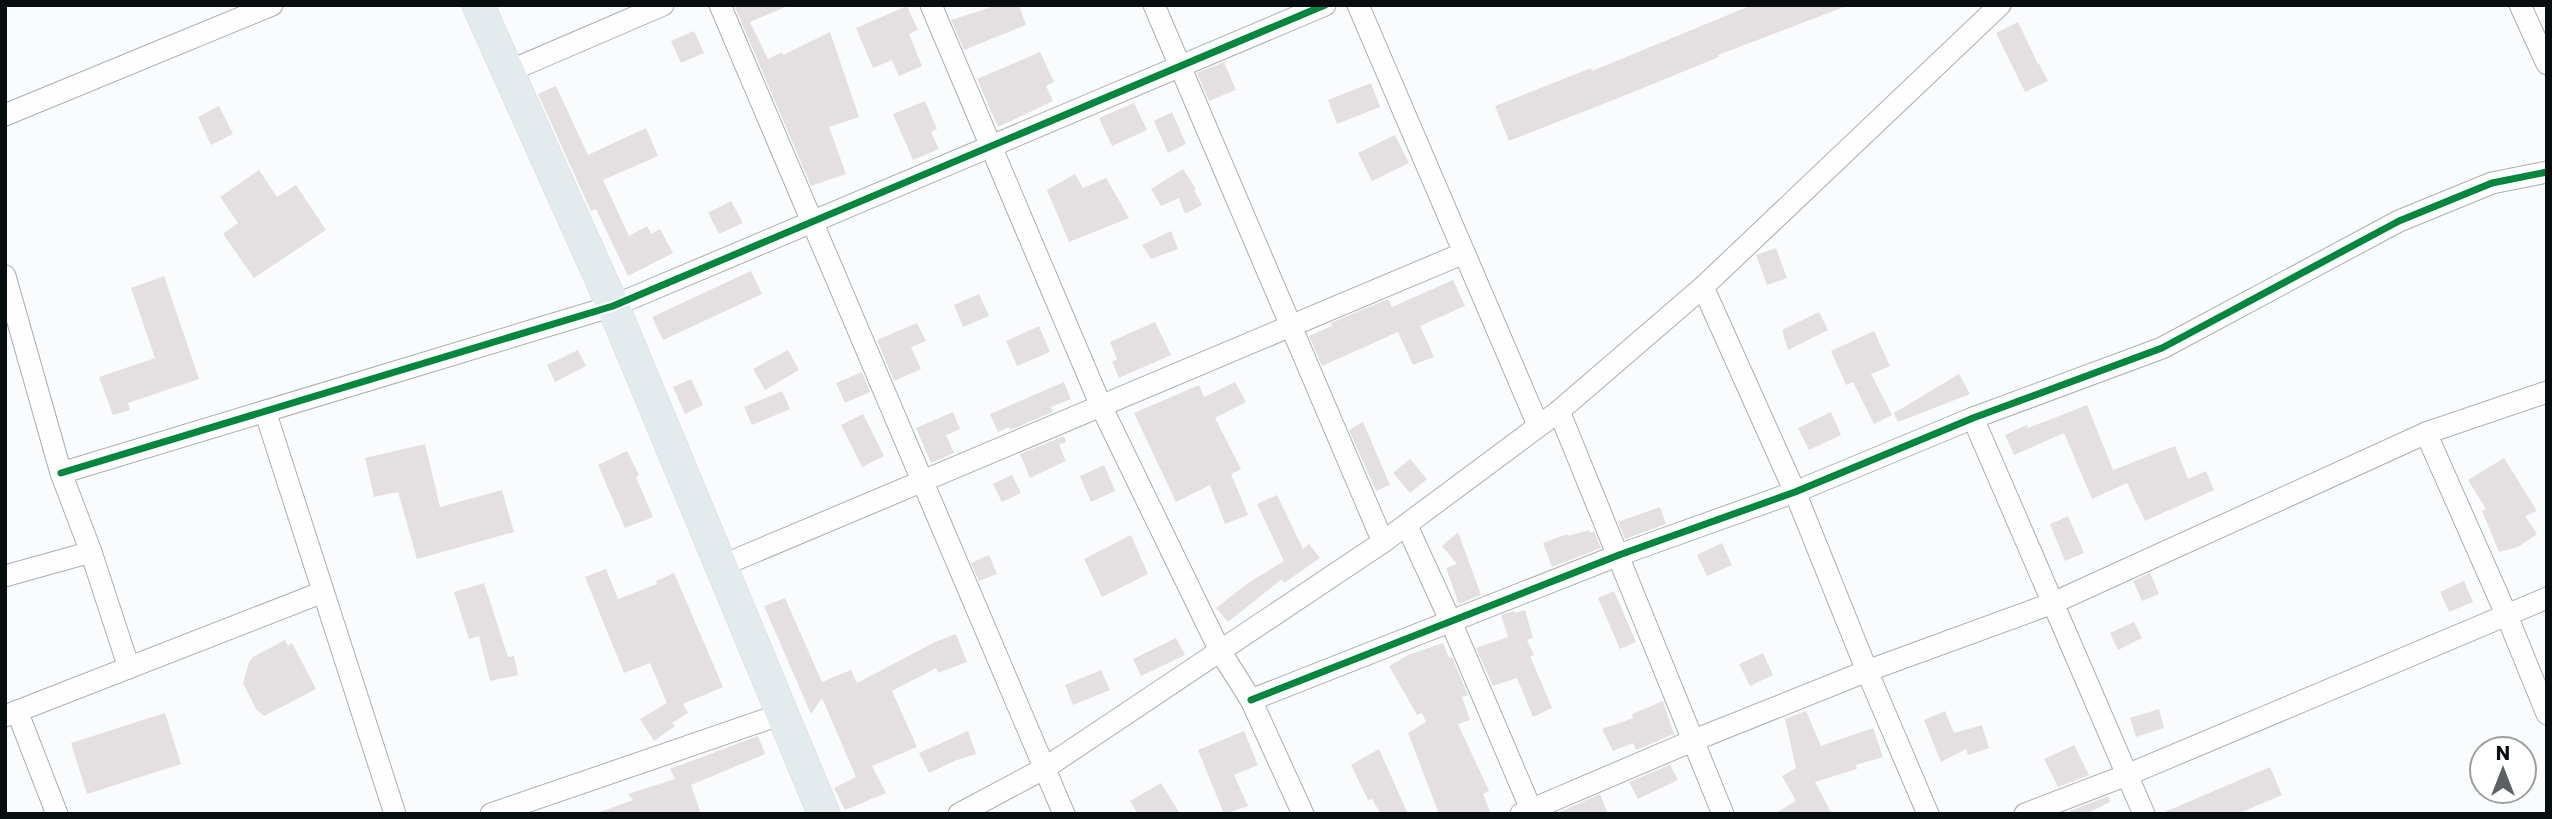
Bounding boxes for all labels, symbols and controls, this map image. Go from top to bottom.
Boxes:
north arrow [2468,735,2538,805]
text: N [2496,740,2510,767]

